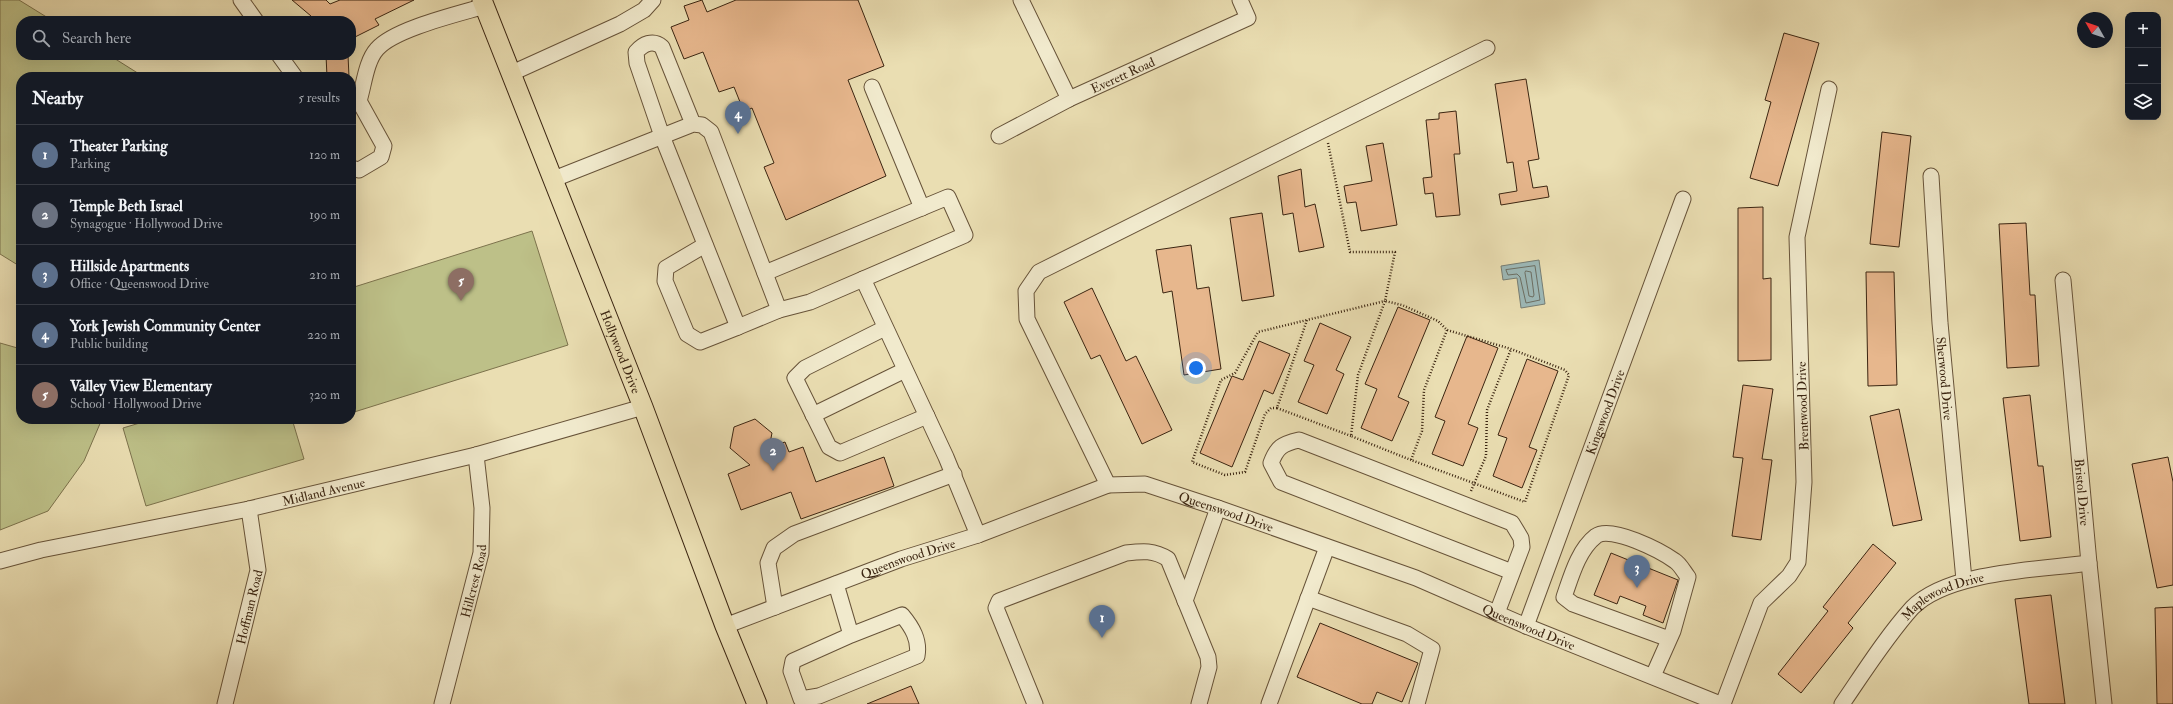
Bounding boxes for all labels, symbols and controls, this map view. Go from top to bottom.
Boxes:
north arrow [2077,12,2113,48]
map controls [2125,12,2161,120]
button: + [2125,12,2161,48]
search box [16,16,356,60]
icon: search [30,27,52,49]
text: Search here [62,29,131,48]
button: − [2125,48,2161,84]
street label: Everett Road [1088,54,1158,97]
button: layers [2125,84,2161,120]
text: Nearby [32,88,83,109]
text: 5 results [298,90,340,106]
pin: 4 [725,101,751,134]
text: Theater Parking [70,137,168,156]
text: 1 [43,147,47,163]
text: 120 m [309,147,340,163]
text: Parking [70,156,110,172]
text: Temple Beth Israel [70,197,183,216]
text: 2 [42,207,48,223]
text: 190 m [309,207,340,223]
text: Synagogue · Hollywood Drive [70,216,223,232]
text: Hillside Apartments [70,257,189,276]
text: 3 [43,267,48,283]
text: 210 m [309,267,340,283]
pin: 5 [448,268,474,301]
text: Office · Queenswood Drive [70,276,209,292]
street label: Hollywood Drive [596,308,644,396]
text: York Jewish Community Center [70,317,260,336]
text: 4 [41,327,49,343]
text: 220 m [307,327,340,343]
text: Public building [70,336,148,352]
street label: Sherwood Drive [1932,336,1956,422]
your location [1186,358,1206,378]
street label: Brentwood Drive [1793,361,1813,451]
street label: Kingswood Drive [1583,367,1629,457]
text: Valley View Elementary [70,377,212,396]
text: 5 [42,387,48,403]
text: 320 m [309,387,340,403]
text: School · Hollywood Drive [70,396,201,412]
pin: 2 [760,438,786,471]
street label: Bristol Drive [2070,458,2093,527]
street label: Midland Avenue [281,475,367,510]
street label: Queenswood Drive [1177,489,1276,536]
street label: Queenswood Drive [858,535,958,583]
street label: Hillcrest Road [458,544,490,620]
pin: 3 [1624,555,1650,588]
street label: Hoffman Road [233,568,267,646]
street label: Maplewood Drive [1898,569,1986,624]
street label: Queenswood Drive [1480,601,1578,654]
pin: 1 [1089,605,1115,638]

